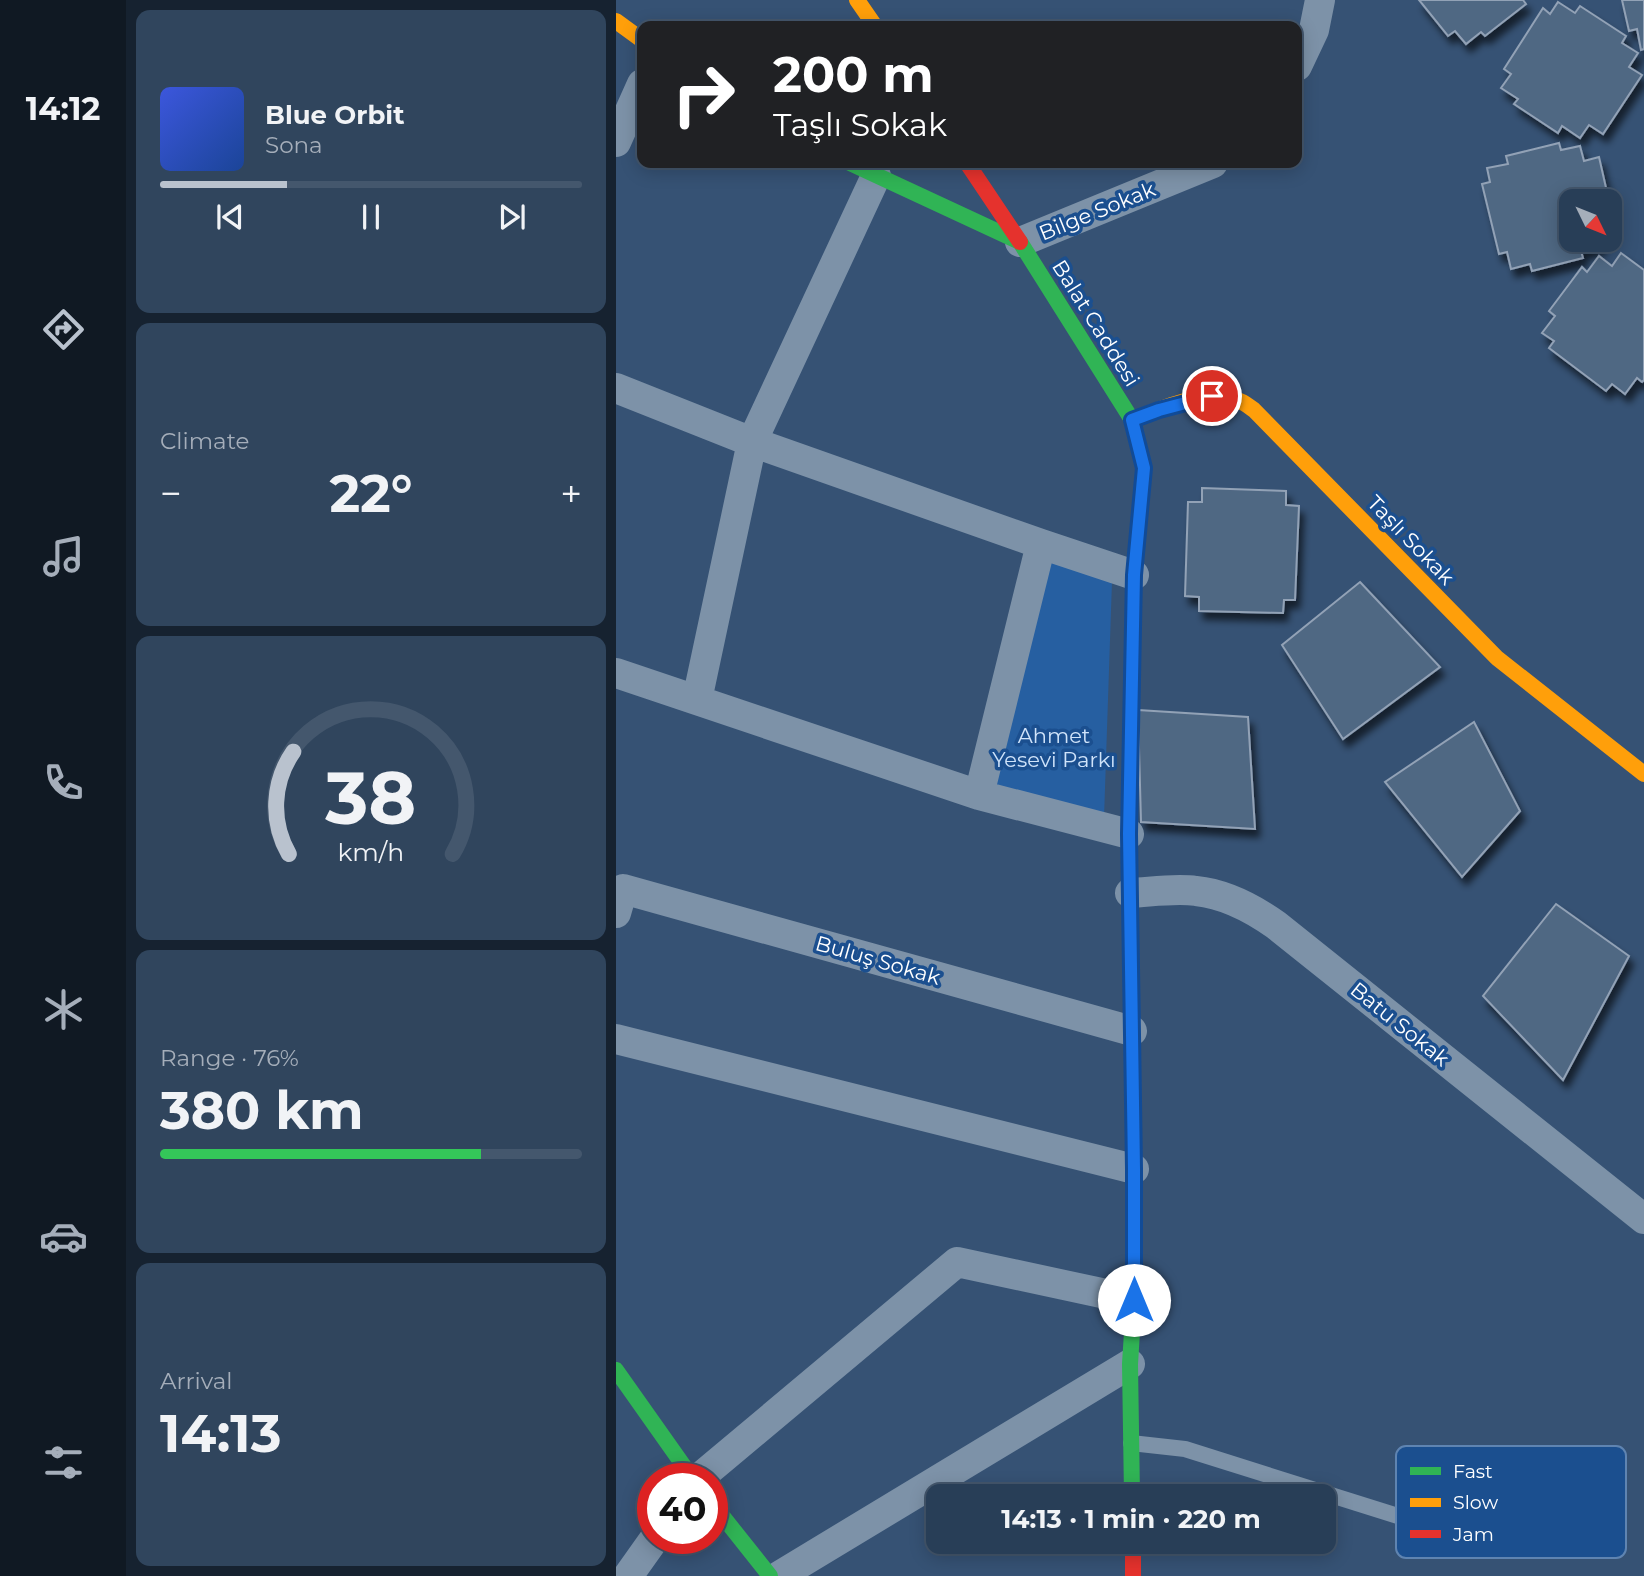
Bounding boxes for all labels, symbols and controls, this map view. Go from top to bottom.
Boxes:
text: 200 m [773,45,934,104]
icon: right [658,49,749,140]
text: 14:12 [26,89,100,128]
text: Blue Orbit [265,99,404,131]
text: Taşlı Sokak [773,105,947,144]
text: Sona [265,131,323,159]
street label: Bilge Sokak [1035,176,1159,246]
north arrow [1559,189,1622,252]
map controls [1559,189,1622,252]
icon: previous [211,198,249,236]
icon: pause [352,198,390,236]
icon: next [493,198,531,236]
street label: Balat Caddesi [1047,255,1145,391]
icon: directions [39,305,88,354]
pin [1182,366,1242,426]
icon: arrive [1193,377,1231,415]
text: Climate [160,427,249,455]
text: 22° [329,462,413,525]
text: − [160,470,182,517]
text: + [560,470,582,517]
street label: Taşlı Sokak [1362,490,1460,590]
icon: music [39,532,88,581]
park label: Ahmet Yesevi Parkı [992,723,1116,772]
text: 38 [324,754,417,842]
icon: phone [39,758,88,807]
text: km/h [338,837,404,867]
street label: Buluş Sokak [813,930,944,990]
street label: Batu Sokak [1346,977,1455,1072]
icon: climate [39,985,88,1034]
text: Range · 76% [160,1044,299,1072]
text: 380 km [160,1079,364,1142]
icon: car [39,1212,88,1261]
position arrow [1097,1263,1171,1337]
text: Arrival [160,1367,233,1395]
text: 14:13 [160,1402,281,1465]
icon: filters [39,1438,88,1487]
legend [1396,1446,1626,1558]
text: Fast [1453,1460,1493,1483]
speed limit sign: 40 [637,1463,728,1554]
text: Slow [1453,1491,1498,1514]
text: 14:13 · 1 min · 220 m [1001,1503,1261,1535]
text: Jam [1452,1523,1494,1546]

